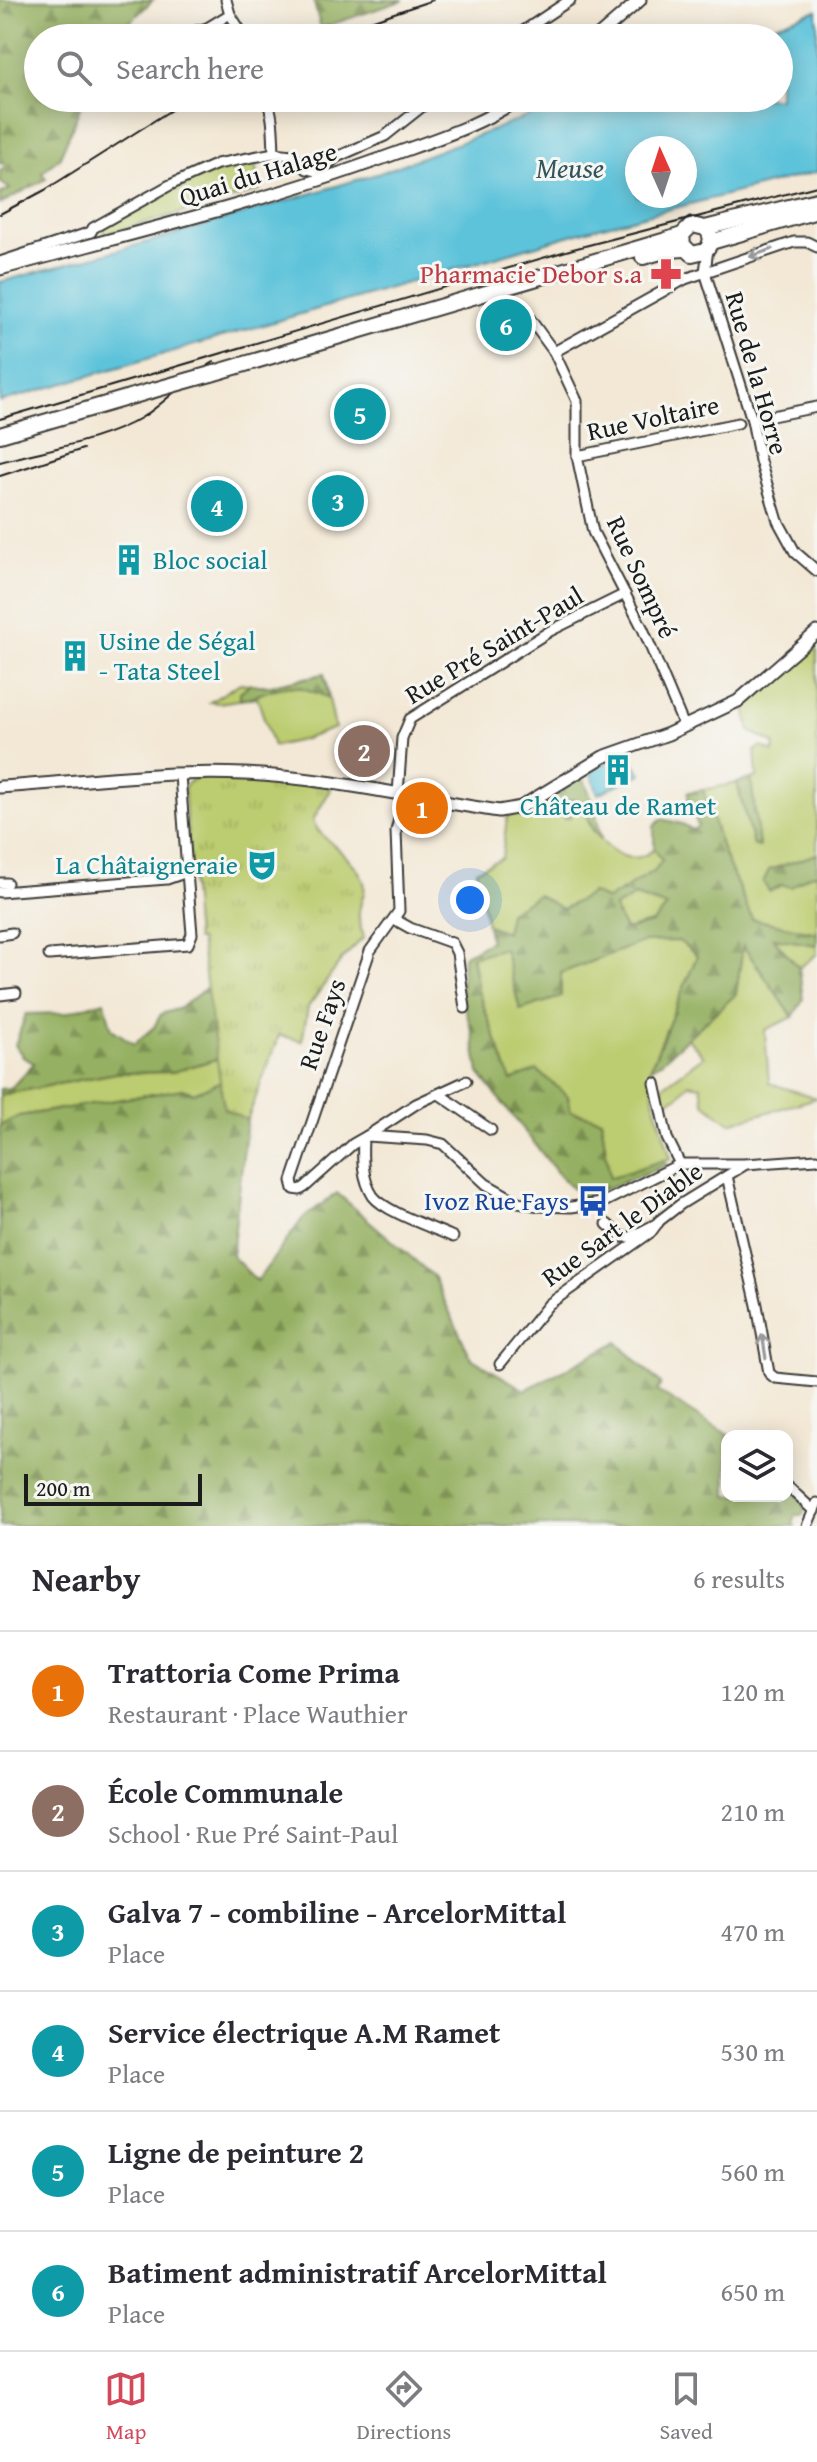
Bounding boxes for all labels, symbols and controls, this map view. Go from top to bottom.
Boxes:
search box [24,24,793,112]
icon: search [52,46,96,90]
text: Search here [116,46,264,90]
street label: Quai du Halage [174,131,342,216]
north arrow [625,136,697,208]
water label: Meuse [536,147,604,188]
one-way arrow [749,247,774,262]
place label: Pharmacie Debor s.a [420,254,643,293]
pharmacy icon: Pharmacie Debor s.a [649,257,683,291]
street label: Rue de la Horre [716,287,799,459]
pin: 6 [480,295,532,355]
pin: 5 [334,384,386,444]
street label: Rue Voltaire [583,384,723,451]
pin: 3 [312,471,364,531]
pin: 4 [191,476,243,536]
street label: Rue Sompré [597,509,688,644]
place label: Bloc social [153,540,268,579]
building icon: Bloc social [112,543,146,577]
street label: Rue Pré Saint-Paul [397,576,590,713]
place label: Usine de Ségal - Tata Steel [99,621,256,690]
building icon: Usine de Ségal - Tata Steel [58,639,92,673]
pin: 2 [338,721,390,781]
building icon: Château de Ramet [601,753,635,787]
pin: 1 [396,778,448,838]
place label: Château de Ramet [520,786,716,825]
place label: La Châtaigneraie [56,845,238,884]
theatre icon: La Châtaigneraie [245,848,279,882]
your location [450,880,490,920]
street label: Rue Fays [288,973,355,1075]
street label: Rue Sart le Diable [533,1152,710,1296]
place label: Ivoz Rue Fays [424,1181,569,1220]
bus stop icon: Ivoz Rue Fays [576,1184,610,1218]
one-way arrow [756,1334,771,1359]
map controls [721,1430,793,1502]
button: layers [721,1430,793,1502]
scale bar [24,1470,202,1506]
text: 200 m [36,1472,91,1504]
text: Nearby [32,1554,141,1603]
text: 6 results [693,1559,785,1598]
text: Trattoria Come Prima [108,1650,400,1694]
text: 1 [51,1672,65,1711]
text: 120 m [720,1672,785,1711]
text: Restaurant · Place Wauthier [108,1694,408,1733]
text: École Communale [108,1770,343,1814]
text: 2 [51,1792,65,1831]
text: 210 m [720,1792,785,1831]
text: School · Rue Pré Saint-Paul [108,1814,398,1853]
text: Galva 7 - combiline - ArcelorMittal [108,1890,566,1934]
text: 3 [51,1912,65,1951]
text: 470 m [720,1912,785,1951]
text: Place [108,1934,165,1973]
text: Service électrique A.M Ramet [108,2010,500,2054]
text: 4 [51,2032,65,2071]
text: 530 m [720,2032,785,2071]
text: Place [108,2054,165,2093]
text: Ligne de peinture 2 [108,2130,364,2174]
text: 5 [51,2152,65,2191]
text: 560 m [720,2152,785,2191]
text: Place [108,2174,165,2213]
text: Batiment administratif ArcelorMittal [108,2250,607,2294]
text: 6 [51,2272,65,2311]
text: 650 m [720,2272,785,2311]
text: Place [108,2294,165,2333]
tab: Map [104,2367,148,2447]
tab: Directions [357,2367,451,2447]
tab: Saved [660,2367,713,2447]

